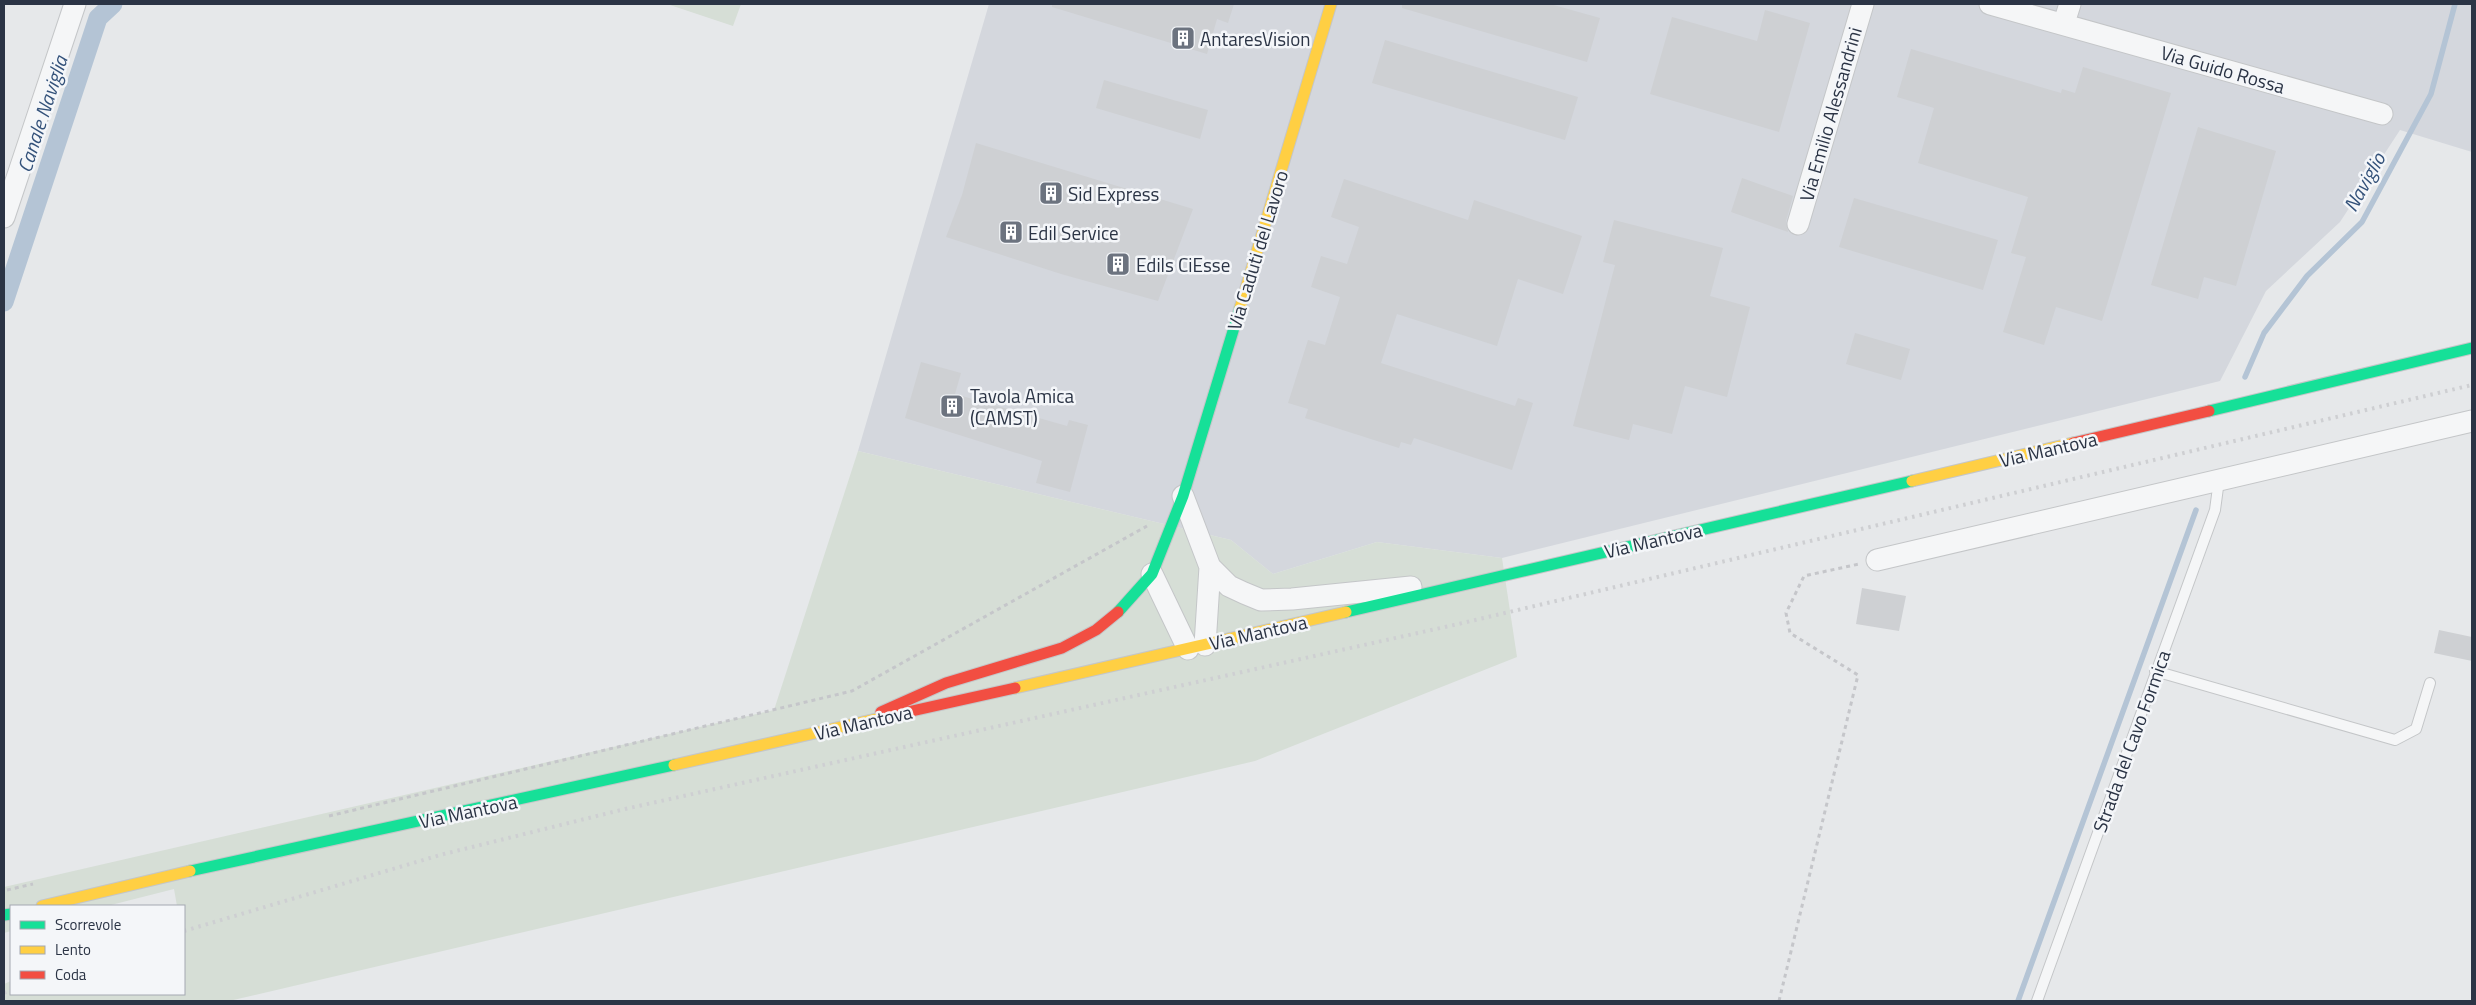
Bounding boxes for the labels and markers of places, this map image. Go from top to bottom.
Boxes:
place label: AntaresVision [1200,24,1311,53]
building icon: AntaresVision [1170,25,1196,51]
place label: Sid Express [1068,179,1160,208]
building icon: Sid Express [1038,180,1064,206]
place label: Edil Service [1028,218,1119,247]
building icon: Edil Service [998,219,1024,245]
place label: Edils CiEsse [1136,250,1230,279]
building icon: Edils CiEsse [1105,251,1131,277]
place label: Tavola Amica (CAMST) [970,381,1074,432]
building icon: Tavola Amica (CAMST) [939,393,965,419]

